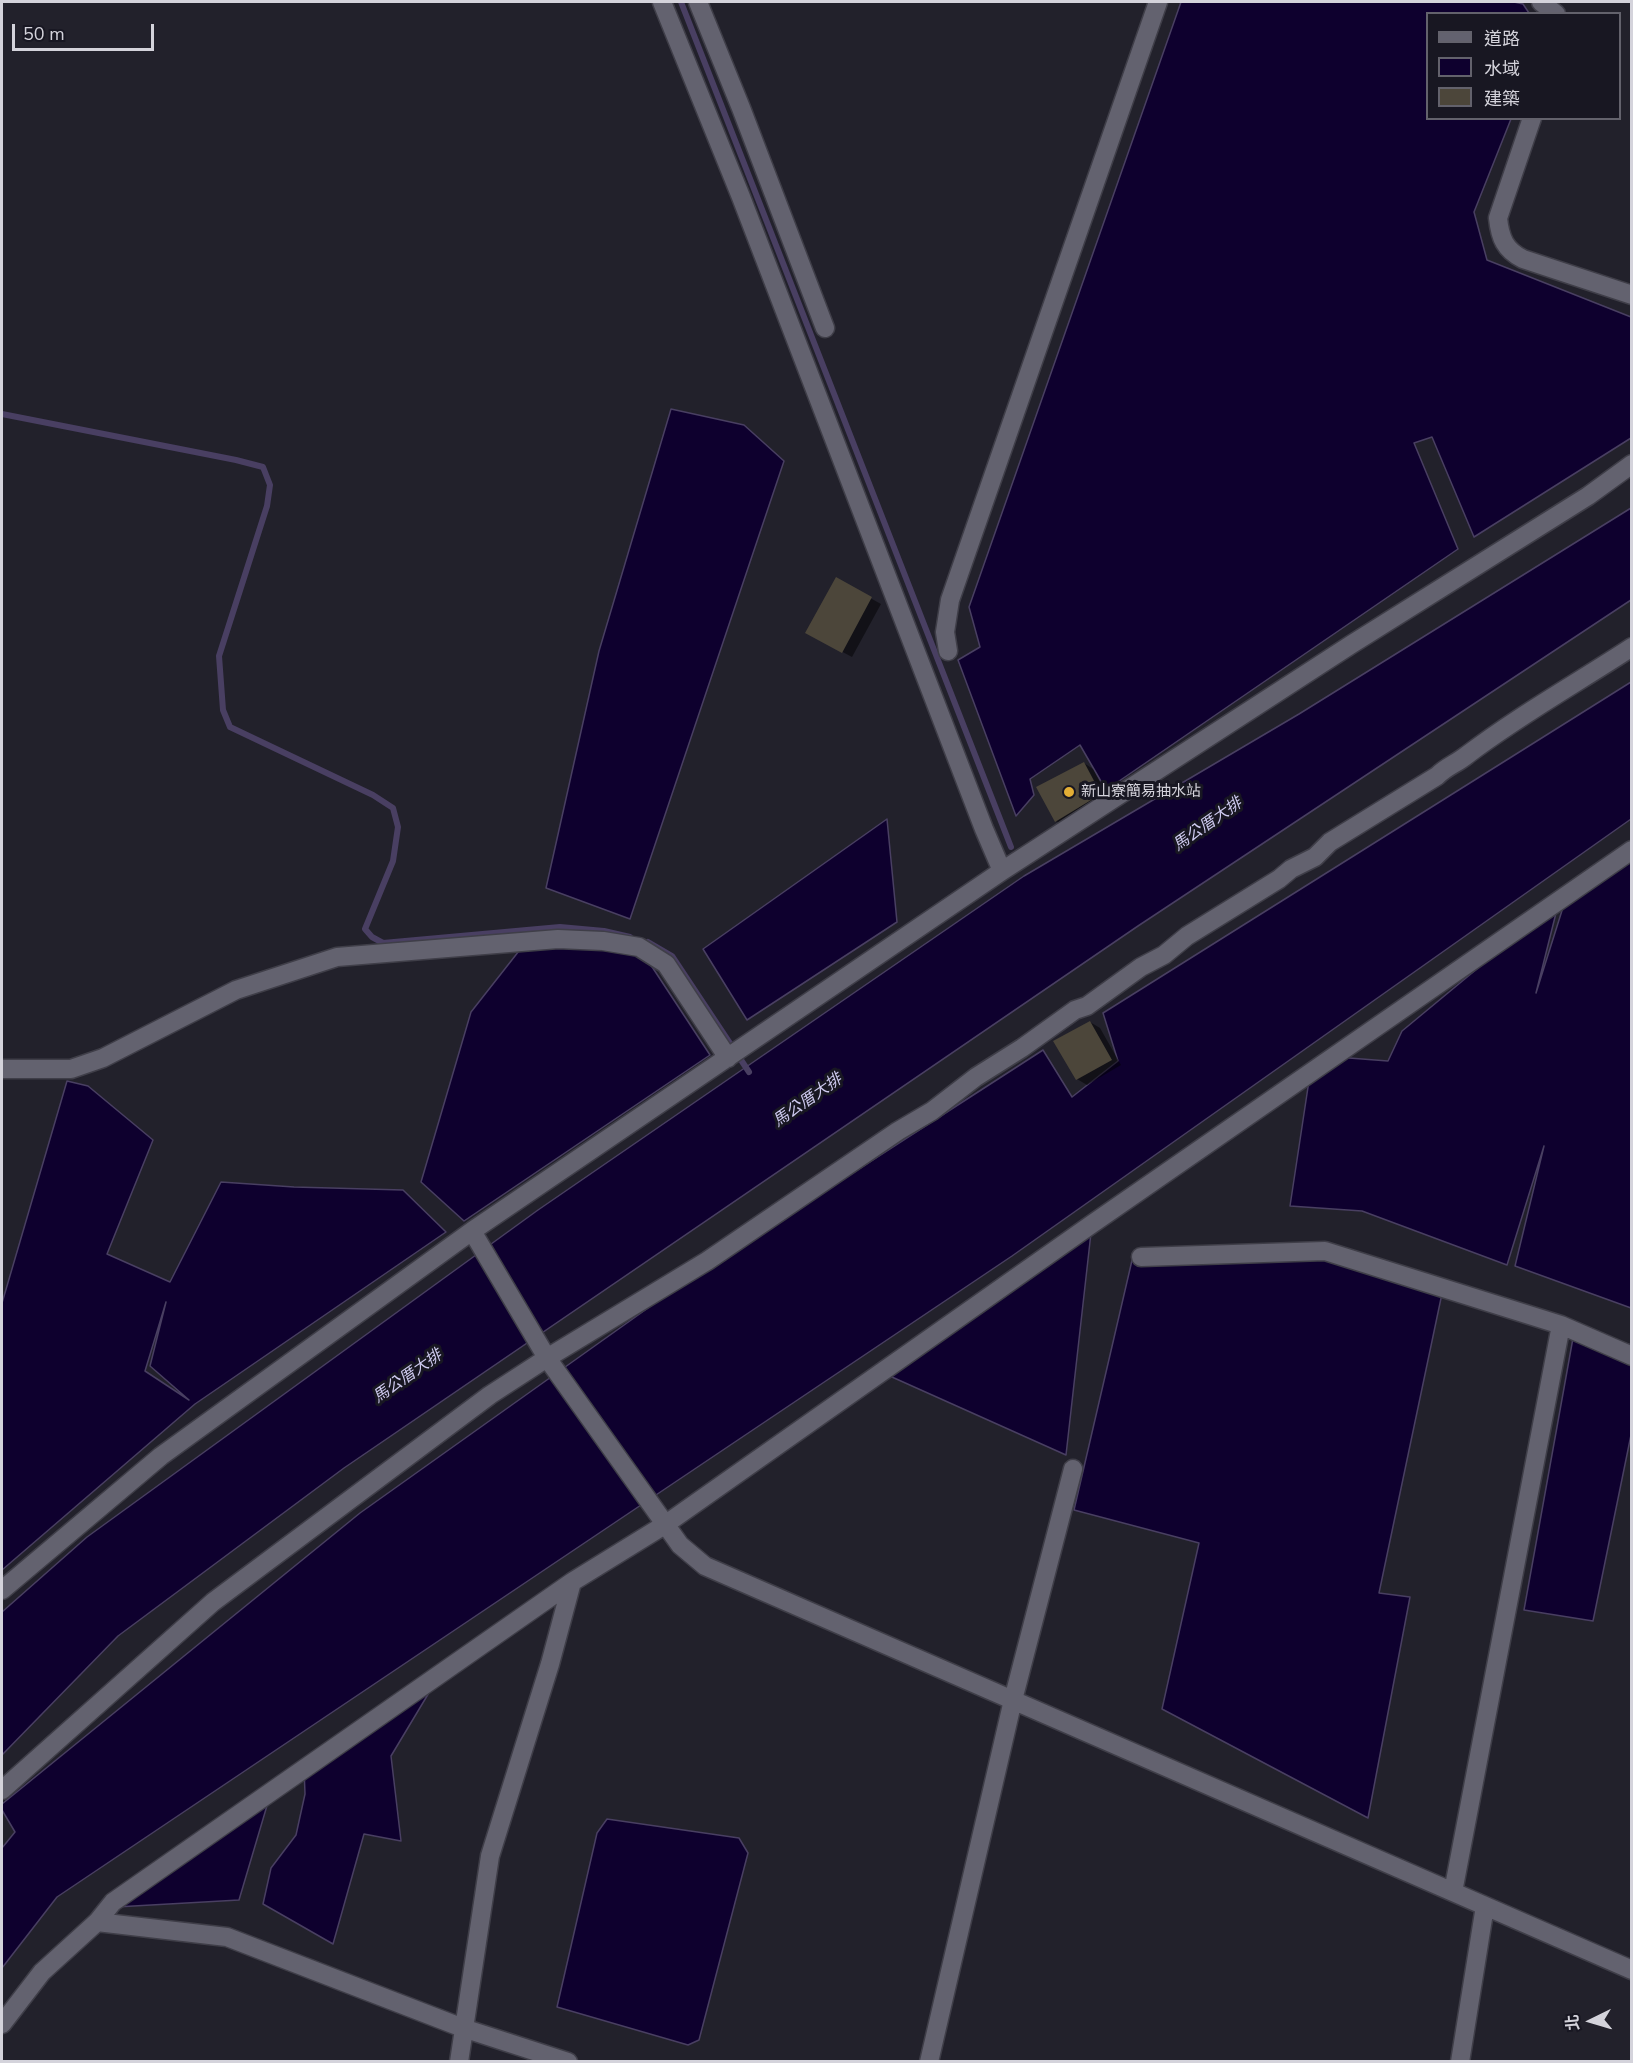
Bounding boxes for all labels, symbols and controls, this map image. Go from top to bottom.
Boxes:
scale bar [15,12,158,50]
legend [1426,12,1621,120]
text: 50 m [23,22,65,46]
text: 道路 [1484,27,1520,51]
text: 水域 [1484,57,1520,81]
text: 建築 [1484,87,1520,111]
place label: 新山寮簡易抽水站 [1081,783,1201,801]
marker: 新山寮簡易抽水站 [1062,785,1076,799]
water label: 馬公厝大排 [1170,794,1246,856]
water label: 馬公厝大排 [770,1070,846,1132]
water label: 馬公厝大排 [370,1346,446,1408]
north arrow [1561,1991,1621,2051]
text: 北 [1561,2014,1585,2032]

